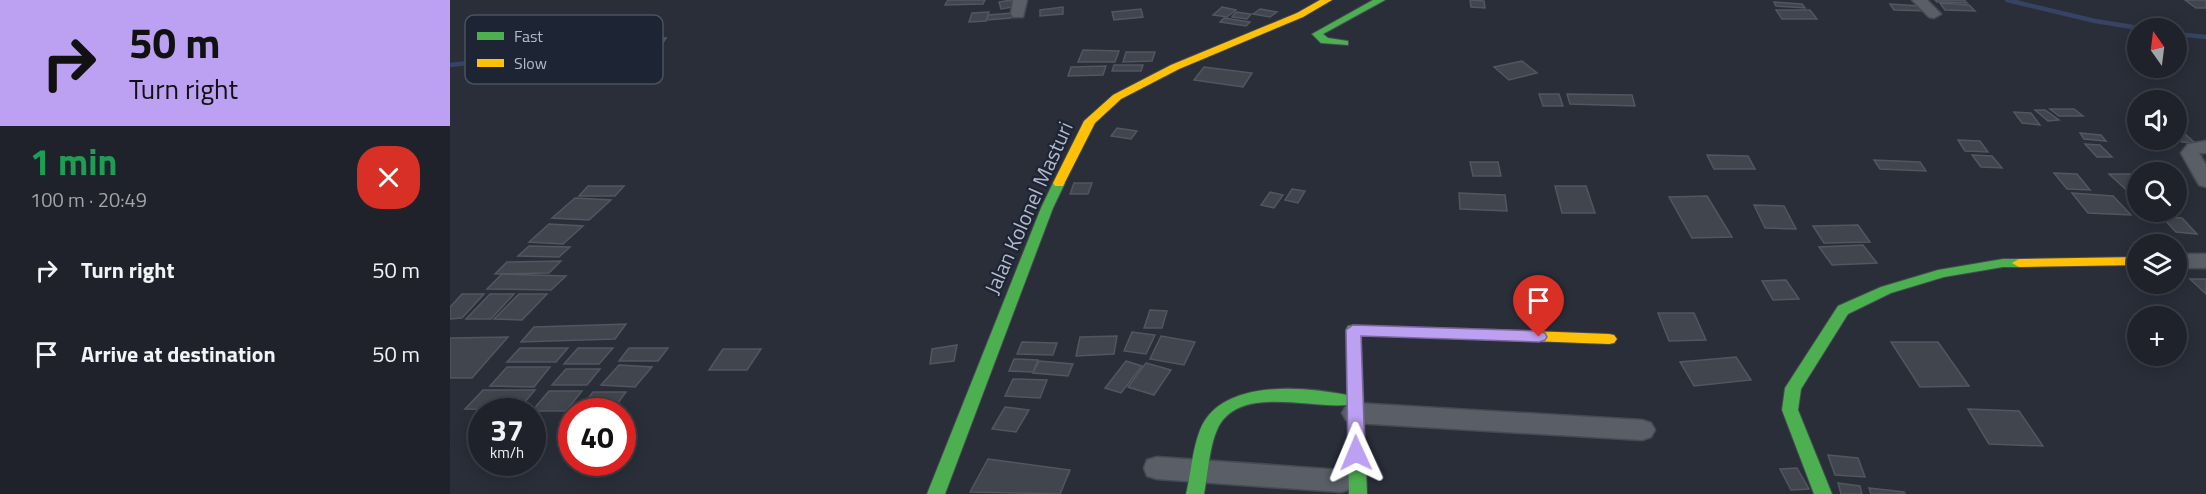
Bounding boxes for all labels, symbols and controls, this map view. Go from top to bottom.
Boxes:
text: 50 m [129,10,221,74]
legend [465,15,663,84]
north arrow [2127,18,2187,78]
map controls [2127,18,2187,366]
icon: right [30,24,108,102]
text: Fast [514,24,543,48]
text: Slow [514,51,547,75]
text: Turn right [129,68,238,109]
button: sound [2127,90,2187,150]
street label: Jalan Kolonel Masturi [976,116,1081,299]
text: 1 min [30,134,117,189]
button: close [357,146,420,209]
button: search [2127,162,2187,222]
text: 100 m · 20:49 [30,184,147,215]
button: layers [2127,234,2187,294]
text: Turn right [81,253,175,287]
text: 50 m [372,253,420,287]
icon: right [30,254,63,287]
pin [1513,275,1564,337]
icon: arrive [1522,284,1555,317]
button: + [2127,306,2187,366]
text: Arrive at destination [81,337,276,371]
text: 50 m [372,337,420,371]
icon: arrive [30,338,63,371]
speed limit sign: 40 [558,398,636,476]
text: 37 [490,407,524,453]
position arrow [1324,421,1388,485]
text: km/h [490,441,524,464]

